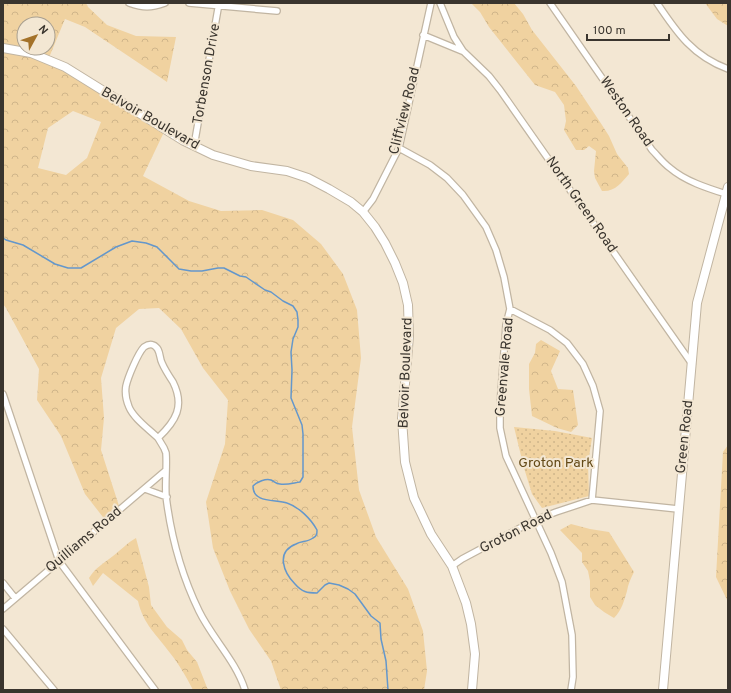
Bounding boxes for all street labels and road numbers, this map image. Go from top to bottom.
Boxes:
street label: Torbenson Drive [190,22,224,126]
street label: Cliffview Road [386,66,424,156]
street label: Weston Road [596,74,656,150]
street label: Belvoir Boulevard [98,84,202,154]
street label: North Green Road [542,154,620,256]
street label: Belvoir Boulevard [396,317,416,429]
street label: Greenvale Road [492,317,518,417]
street label: Green Road [673,399,697,475]
street label: Quilliams Road [42,503,126,577]
street label: Groton Road [477,507,555,557]

